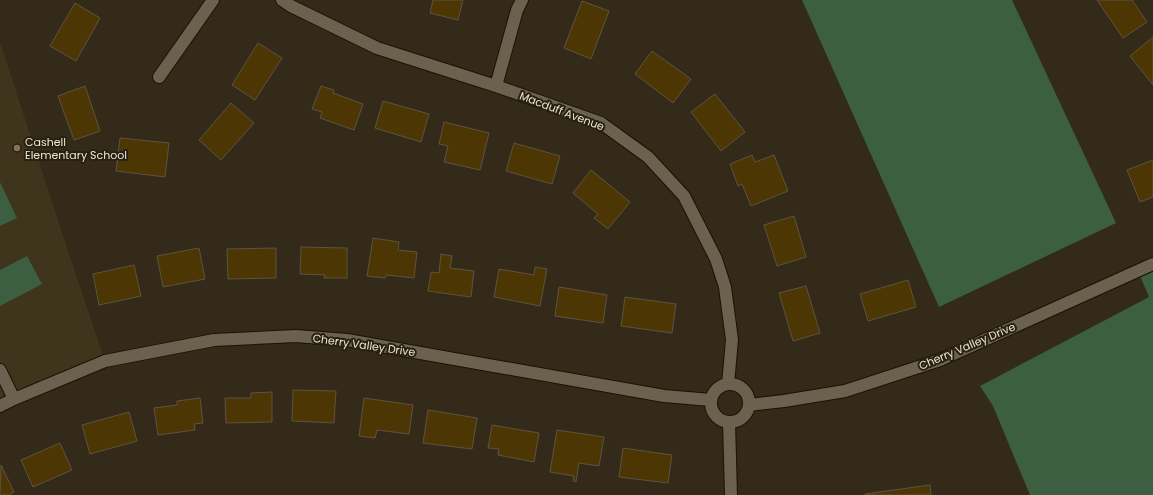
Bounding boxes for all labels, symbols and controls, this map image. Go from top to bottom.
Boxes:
street label: Macduff Avenue [517,87,607,135]
place label: Cashell Elementary School [25,134,127,163]
marker: Cashell Elementary School [12,143,22,153]
street label: Cherry Valley Drive [916,318,1018,374]
street label: Cherry Valley Drive [312,330,417,360]

